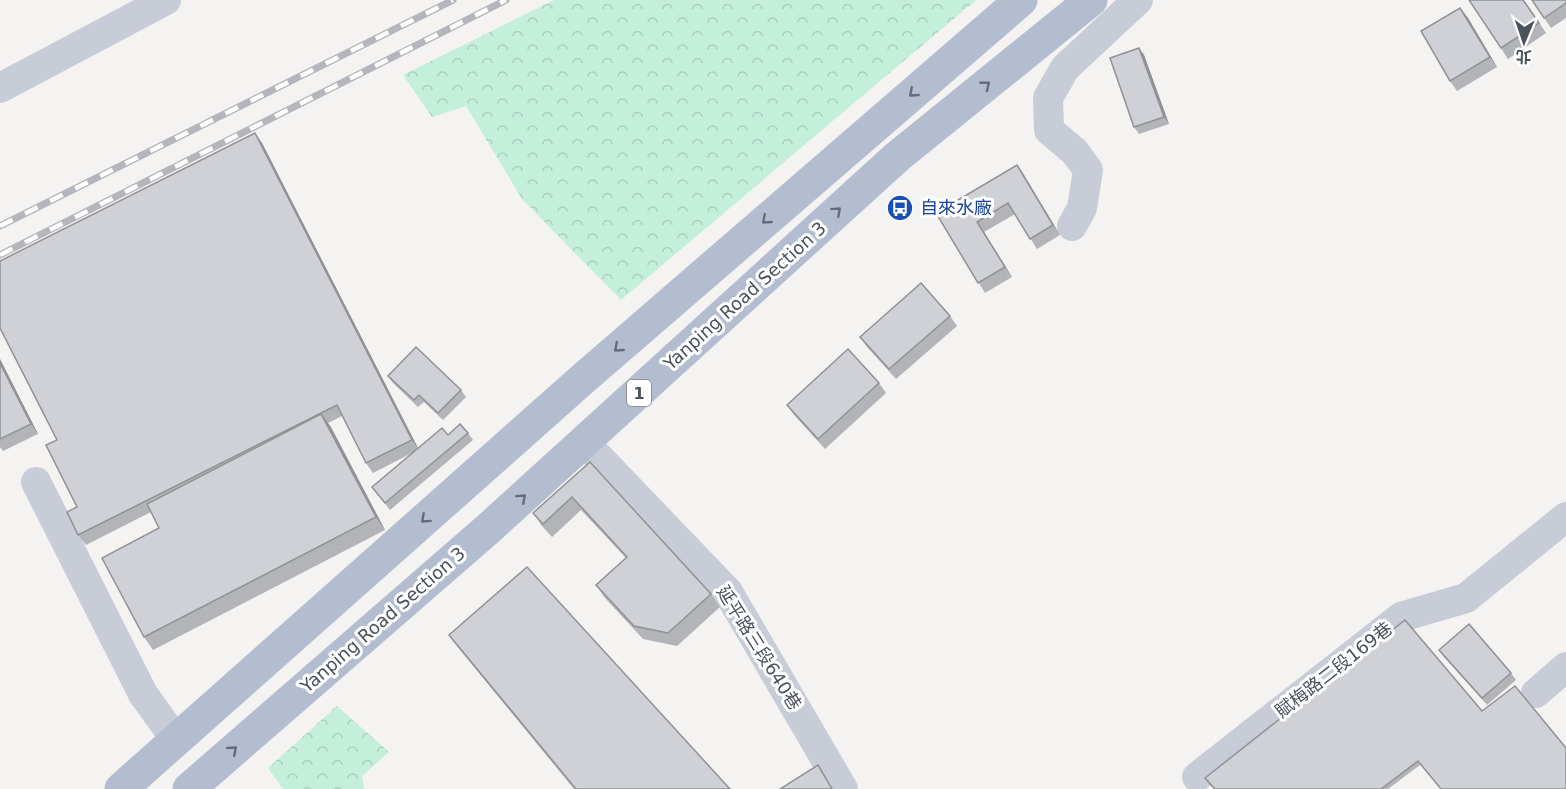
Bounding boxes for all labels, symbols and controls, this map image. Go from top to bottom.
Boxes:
north arrow [1494,12,1554,72]
text: 北 [1515,47,1532,66]
one-way arrow [979,81,990,92]
one-way arrow [909,86,920,97]
bus stop icon: 自來水廠 [885,193,915,223]
place label: 自來水廠 [920,197,992,218]
one-way arrow [831,207,841,218]
one-way arrow [762,213,773,224]
street label: Yanping Road Section 3 [659,217,830,375]
one-way arrow [615,341,625,352]
road number: 1 [627,380,651,406]
one-way arrow [515,494,526,505]
one-way arrow [421,512,432,523]
street label: Yanping Road Section 3 [295,543,469,697]
street label: 延平路三段640巷 [713,582,806,714]
street label: 賦梅路二段169巷 [1271,618,1396,722]
one-way arrow [226,746,237,757]

